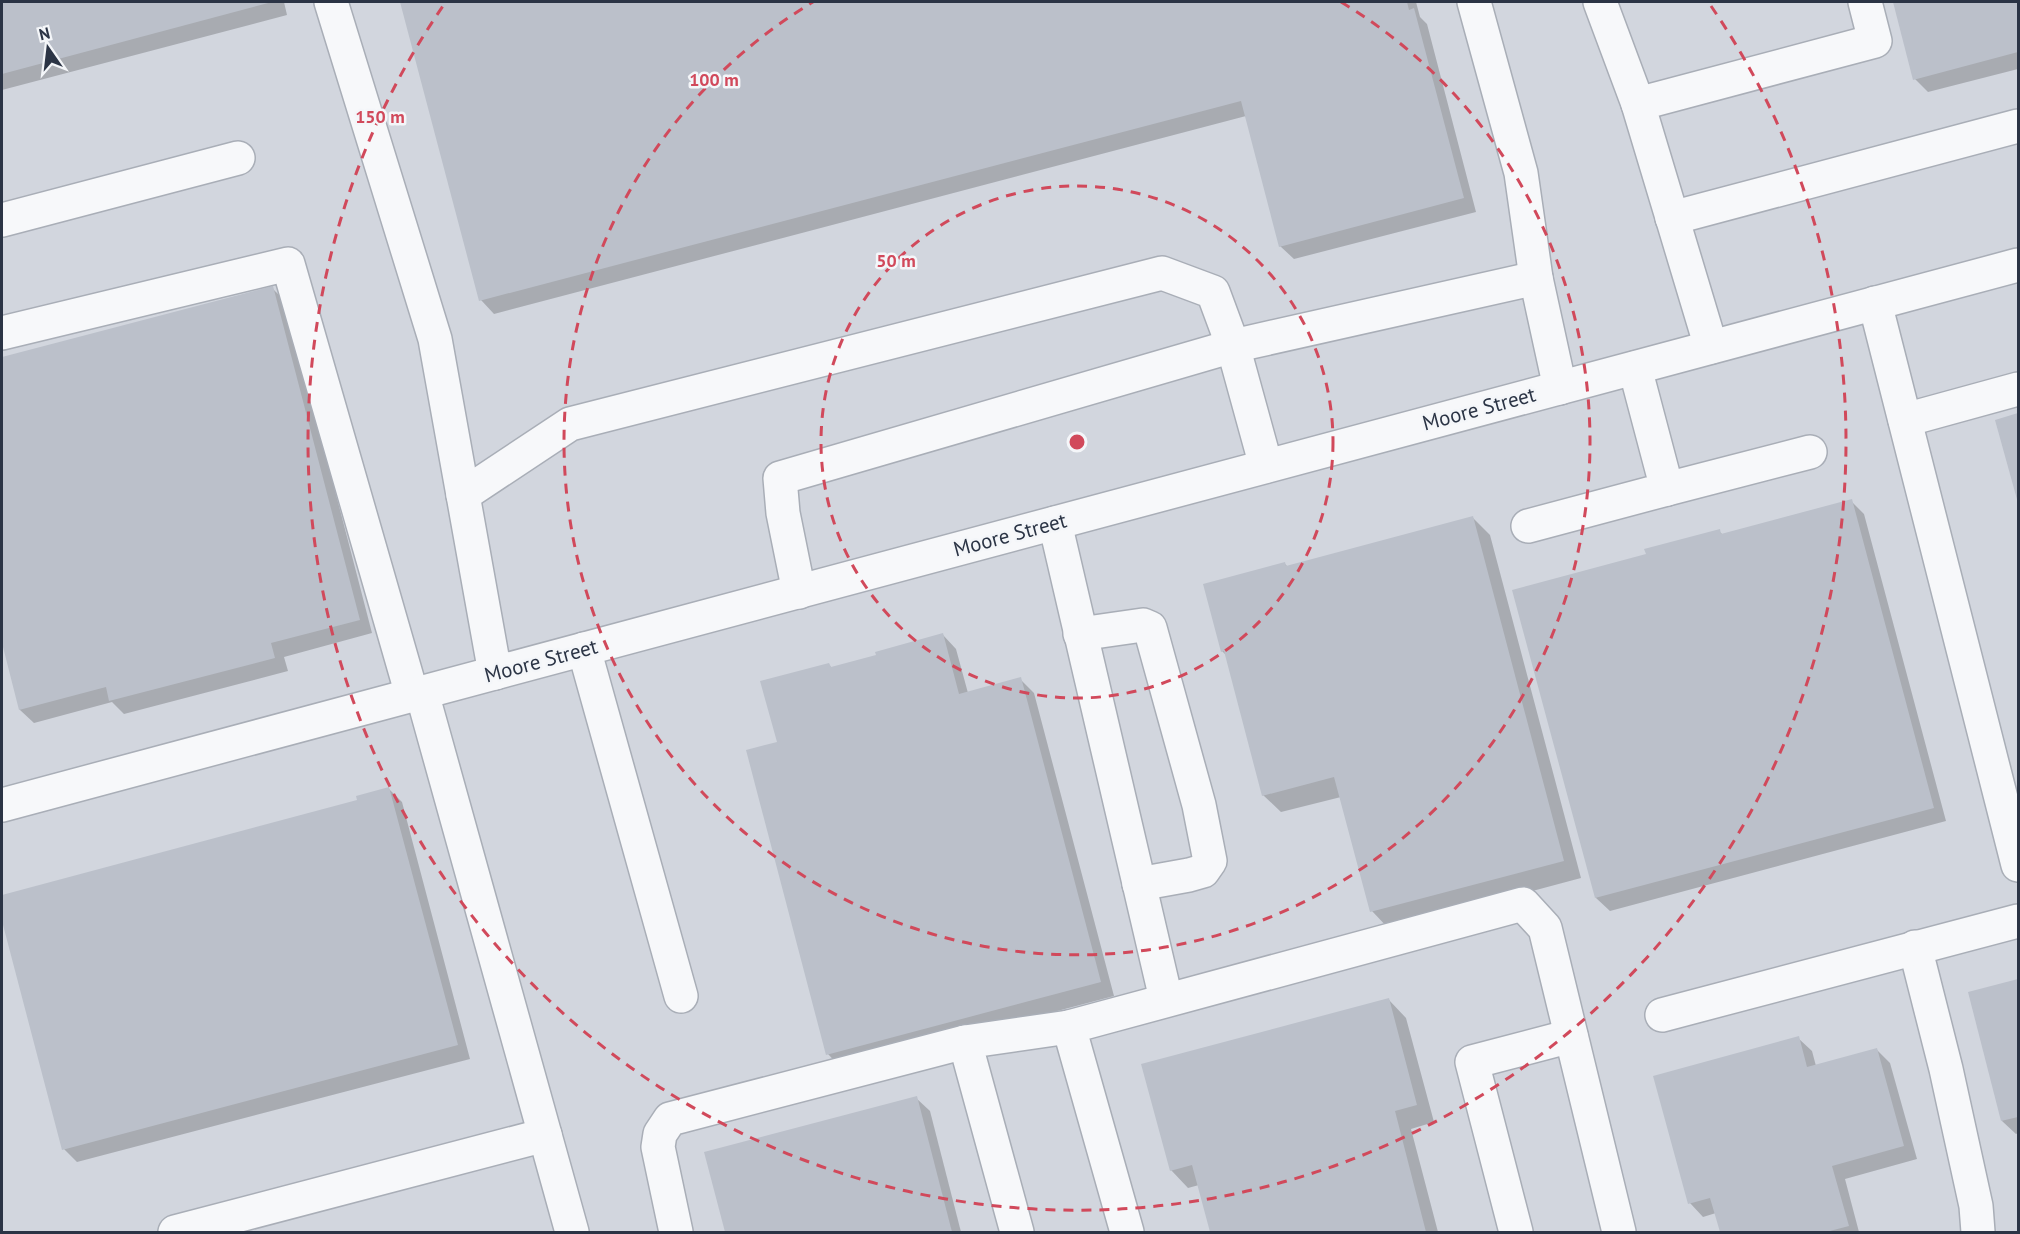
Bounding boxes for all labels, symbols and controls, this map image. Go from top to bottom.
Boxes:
north arrow [18,18,78,78]
text: N [37,22,52,44]
text: 100 m [689,68,739,91]
text: 150 m [355,105,405,128]
text: 50 m [876,249,916,272]
street label: Moore Street [1419,380,1538,437]
centre of rings [1067,432,1087,452]
street label: Moore Street [950,506,1069,563]
street label: Moore Street [481,632,600,689]

